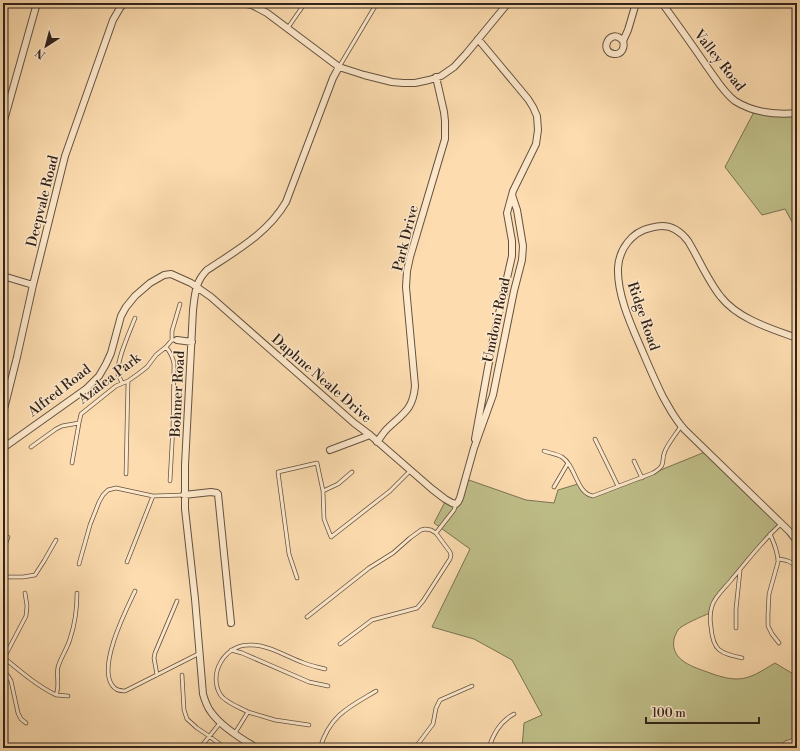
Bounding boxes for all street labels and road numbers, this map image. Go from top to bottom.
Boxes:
street label: Valley Road [689,25,749,95]
street label: Deepvale Road [23,154,63,249]
street label: Park Drive [389,203,423,273]
street label: Umdoni Road [479,276,515,364]
street label: Ridge Road [623,279,663,353]
street label: Daphne Neale Drive [268,330,375,427]
street label: Azalea Park [74,349,145,409]
street label: Bohmer Road [167,350,189,439]
street label: Alfred Road [24,361,95,422]

